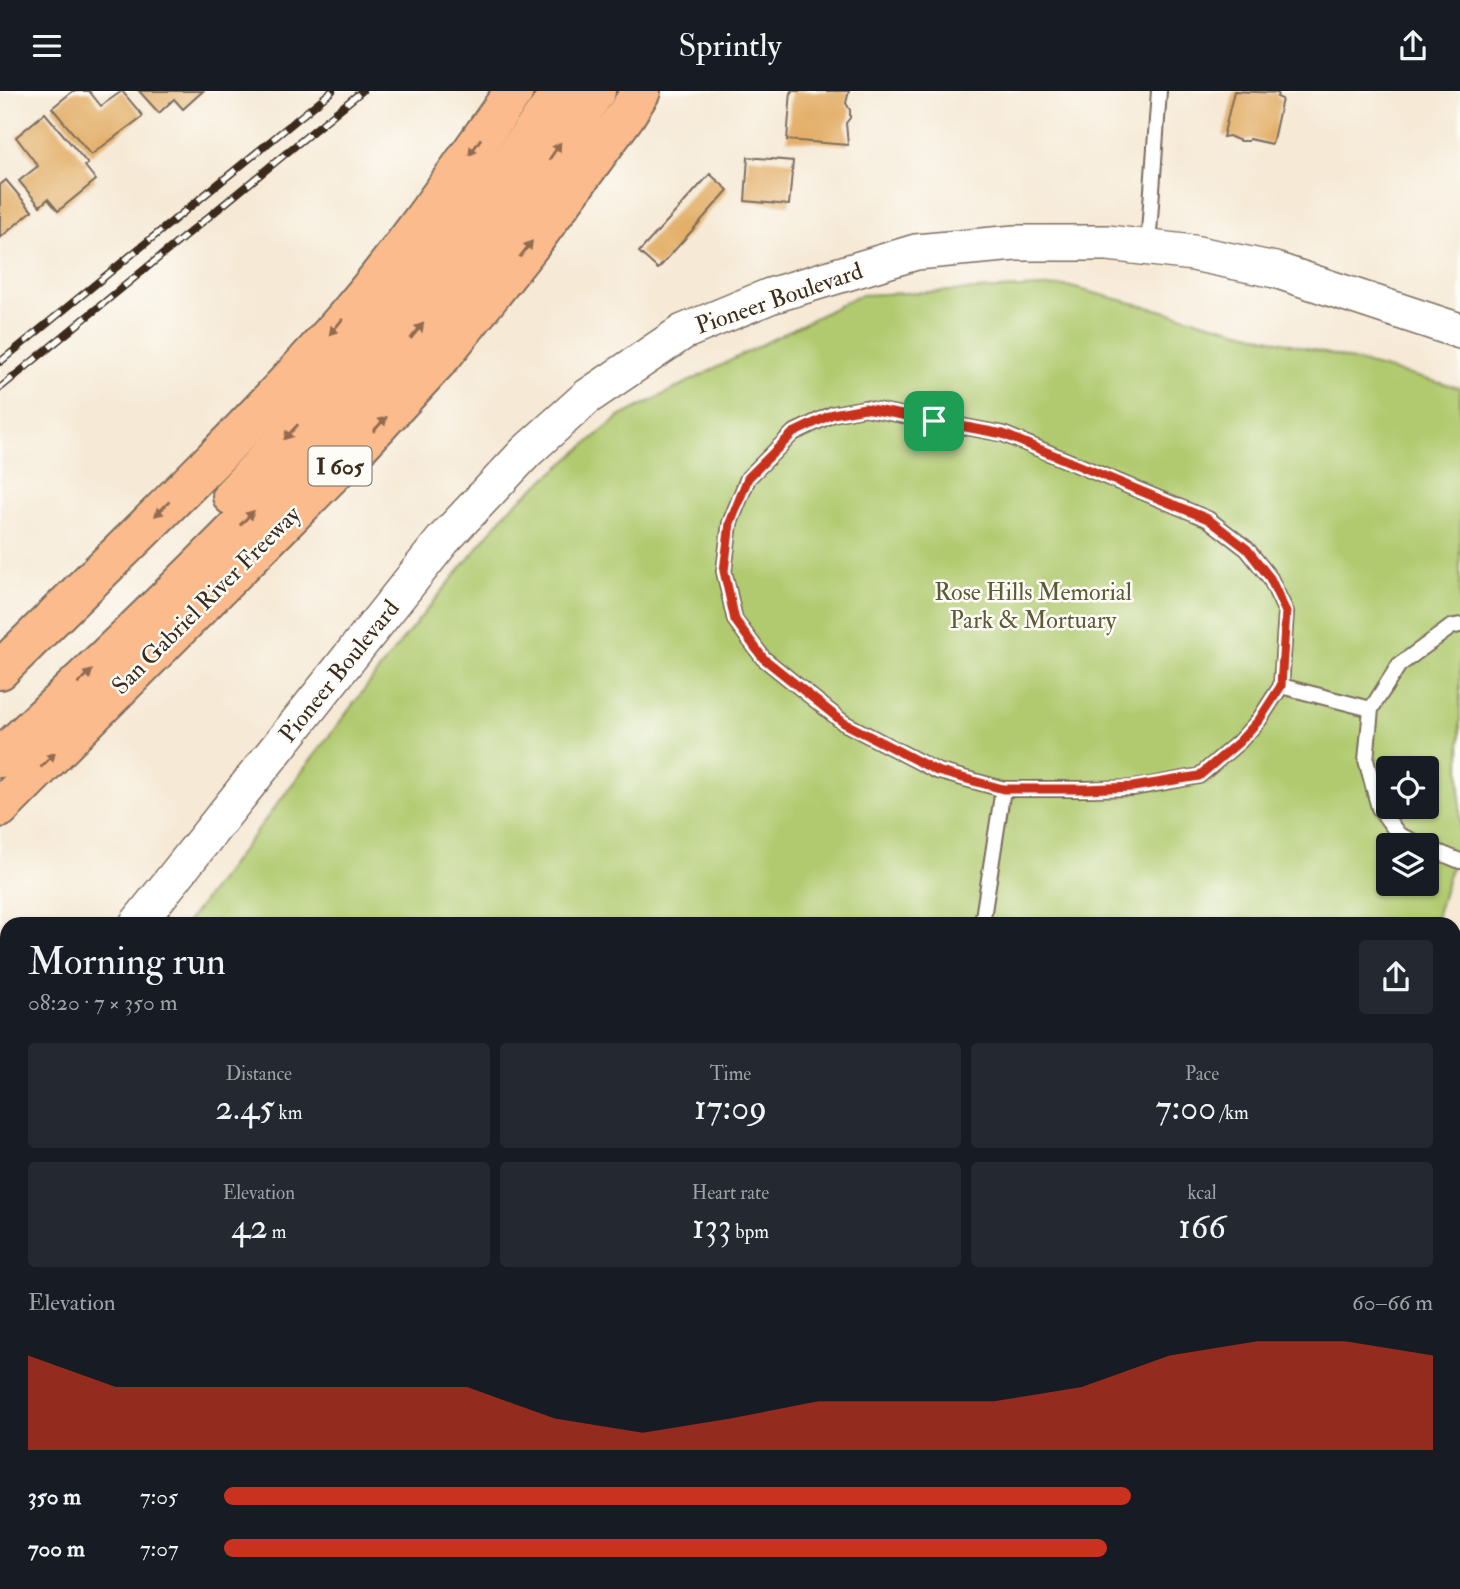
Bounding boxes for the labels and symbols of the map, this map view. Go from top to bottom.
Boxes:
one-way arrow [468,138,482,156]
one-way arrow [549,141,562,161]
one-way arrow [519,241,534,259]
street label: Pioneer Boulevard [692,255,867,342]
one-way arrow [328,318,344,336]
one-way arrow [409,323,424,340]
pin [904,391,964,451]
one-way arrow [372,415,388,433]
one-way arrow [284,423,300,440]
road number: I 605 [308,447,372,485]
street label: San Gabriel River Freeway [105,499,308,701]
one-way arrow [154,501,170,517]
one-way arrow [239,510,255,527]
park label: Rose Hills Memorial Park & Mortuary [934,577,1132,636]
street label: Pioneer Boulevard [272,594,407,749]
one-way arrow [76,670,93,686]
one-way arrow [39,752,56,768]

